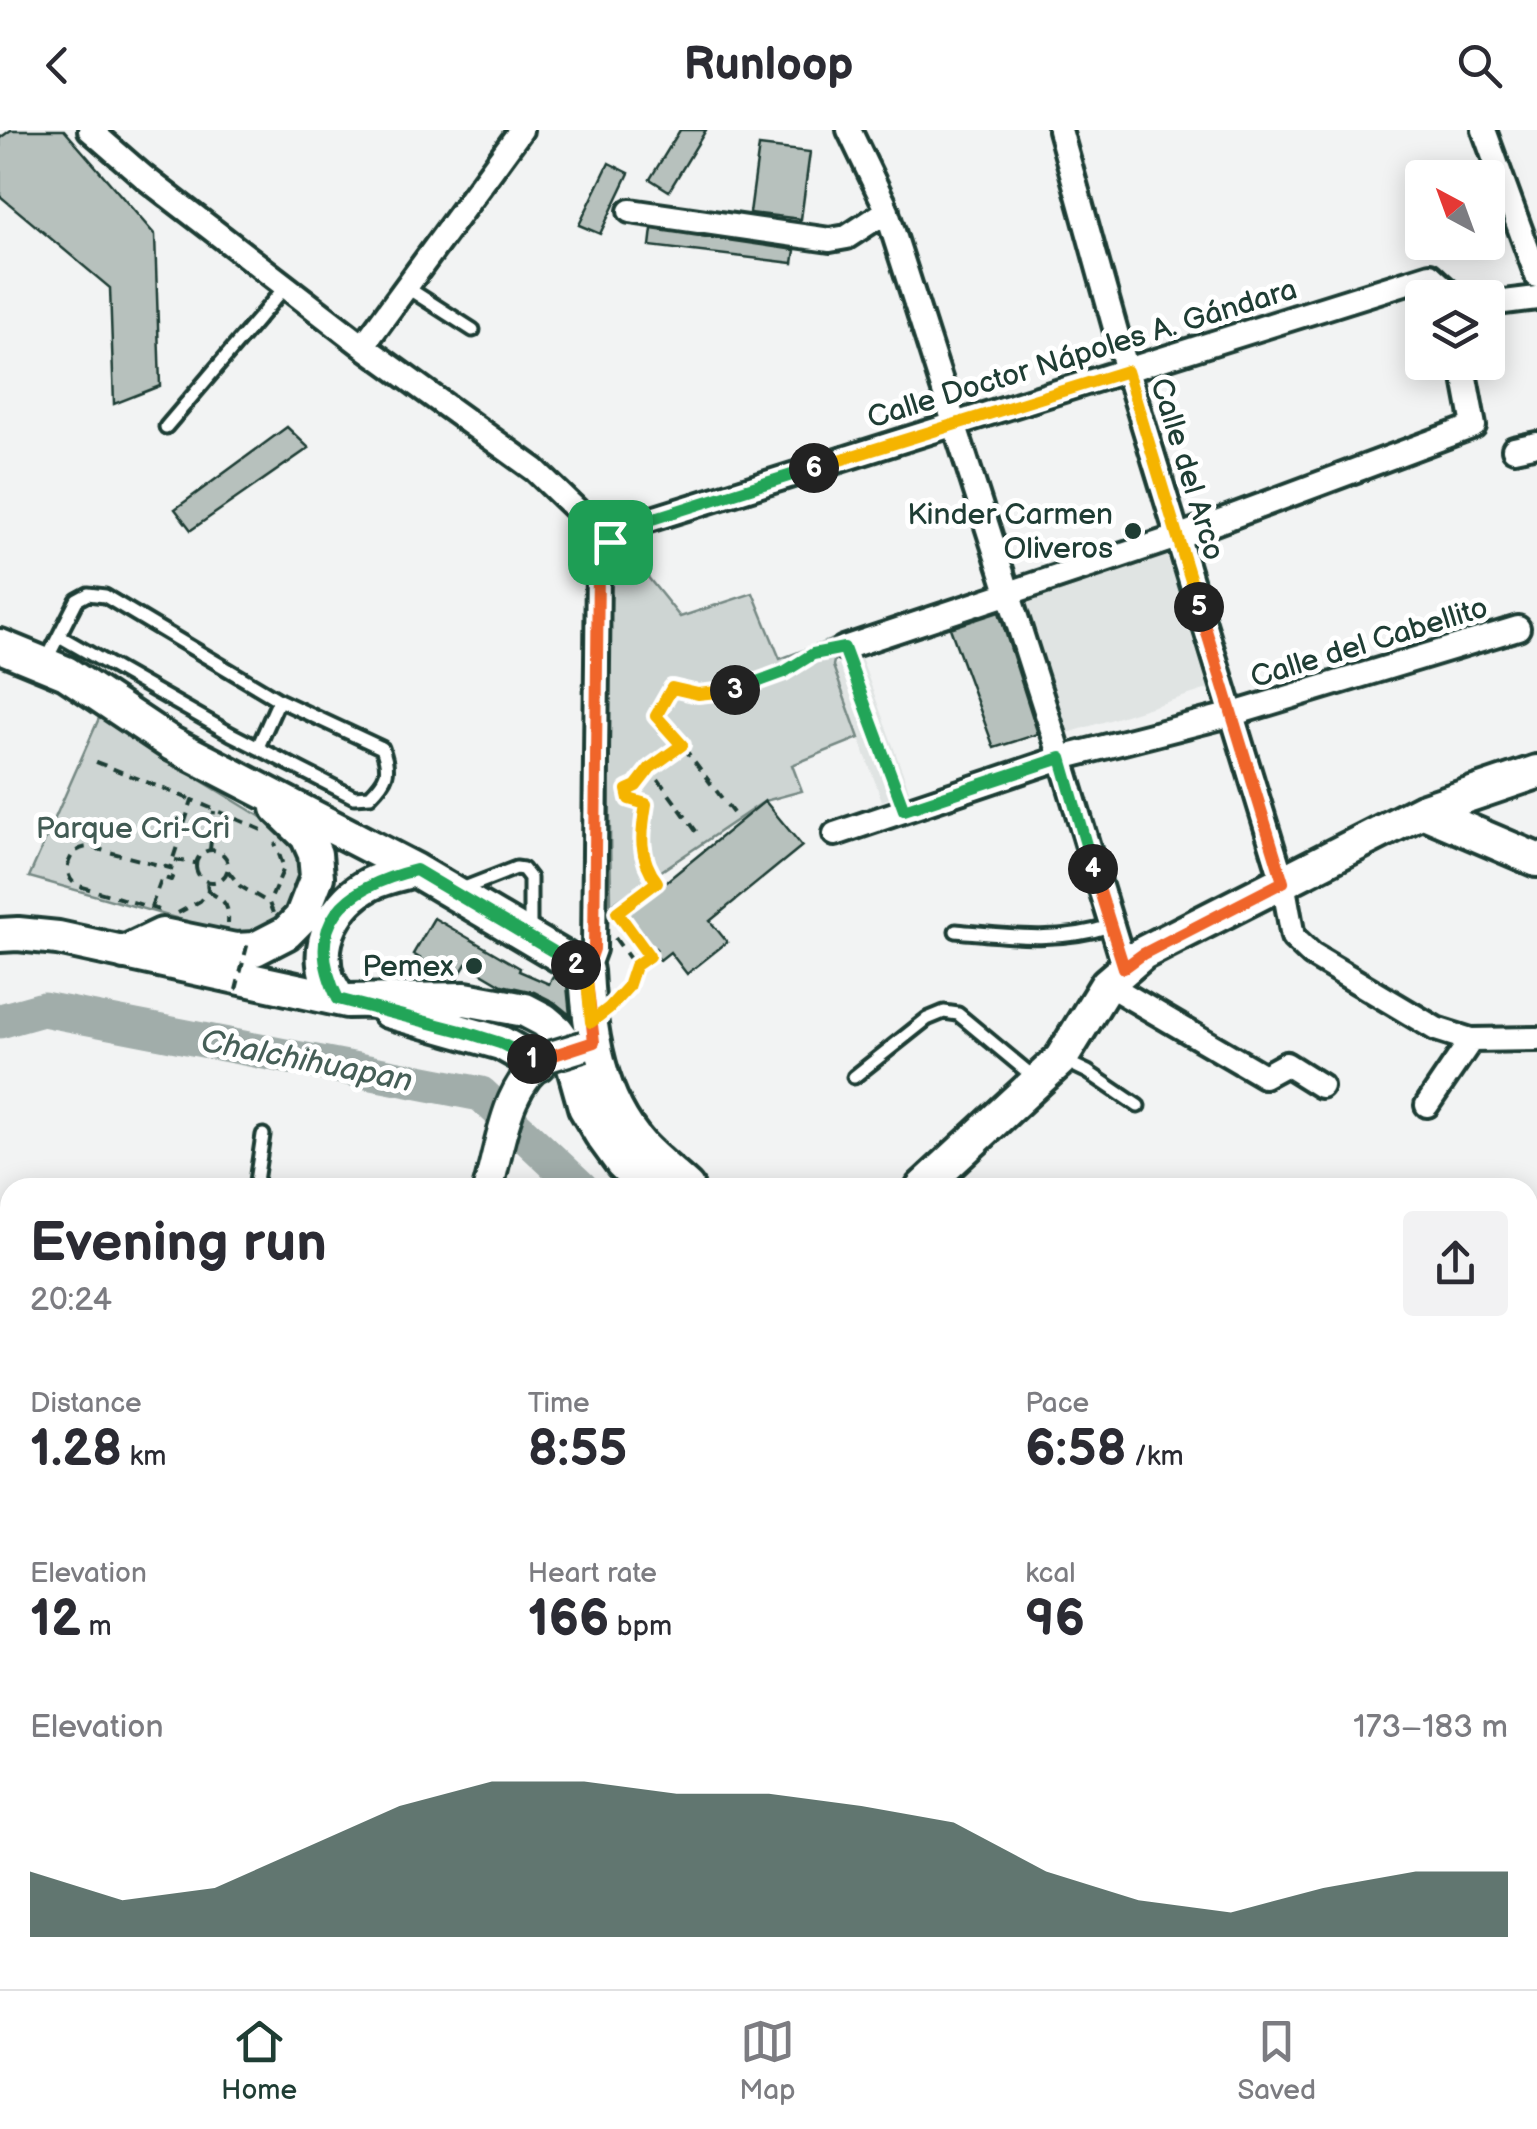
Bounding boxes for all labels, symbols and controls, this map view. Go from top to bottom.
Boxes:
icon: back [30,38,85,93]
text: Runloop [684,38,853,93]
icon: search [1452,38,1507,93]
north arrow [1405,160,1505,260]
map controls [1405,160,1505,380]
street label: Calle Doctor Nápoles A. Gándara [863,271,1301,437]
button: layers [1405,280,1505,380]
street label: Calle del Arco [1142,374,1232,565]
pin: 6 [789,443,839,493]
text: 6 [806,451,822,484]
place label: Kinder Carmen Oliveros [907,497,1113,567]
pin [568,500,653,585]
icon: arrive [583,515,638,570]
marker: Kinder Carmen Oliveros [1122,520,1144,542]
pin: 5 [1174,582,1224,632]
text: 5 [1191,590,1207,623]
street label: Calle del Cabellito [1246,590,1492,696]
pin: 3 [710,665,760,715]
text: 3 [727,673,743,706]
park label: Parque Cri-Cri [36,811,230,847]
pin: 4 [1068,844,1118,894]
text: 4 [1085,852,1101,885]
pin: 2 [551,940,601,990]
text: 2 [568,948,584,981]
place label: Pemex [362,949,454,985]
marker: Pemex [463,955,485,977]
water label: Chalchihuapan [198,1022,416,1101]
pin: 1 [507,1034,557,1084]
text: 1 [526,1042,538,1075]
text: Evening run [30,1210,327,1277]
button: share [1403,1211,1508,1316]
text: 20:24 [30,1281,112,1320]
text: Distance [30,1387,142,1420]
text: Time [528,1387,590,1420]
text: Pace [1025,1387,1089,1420]
text: 1.28 [30,1420,122,1480]
text: 8:55 [528,1420,627,1480]
text: 6:58 [1025,1420,1127,1480]
text: km [122,1440,167,1473]
text: /km [1127,1440,1184,1473]
text: Elevation [30,1557,147,1590]
text: Heart rate [528,1557,657,1590]
text: kcal [1025,1557,1076,1590]
text: 12 [30,1590,81,1650]
text: 166 [528,1590,609,1650]
text: 96 [1025,1590,1085,1650]
text: m [81,1610,112,1643]
text: bpm [609,1610,672,1643]
text: Elevation [30,1708,163,1747]
text: 173–183 m [1353,1708,1508,1747]
tab: Home [221,2014,297,2107]
tab: Map [739,2014,795,2107]
tab: Saved [1237,2014,1316,2107]

